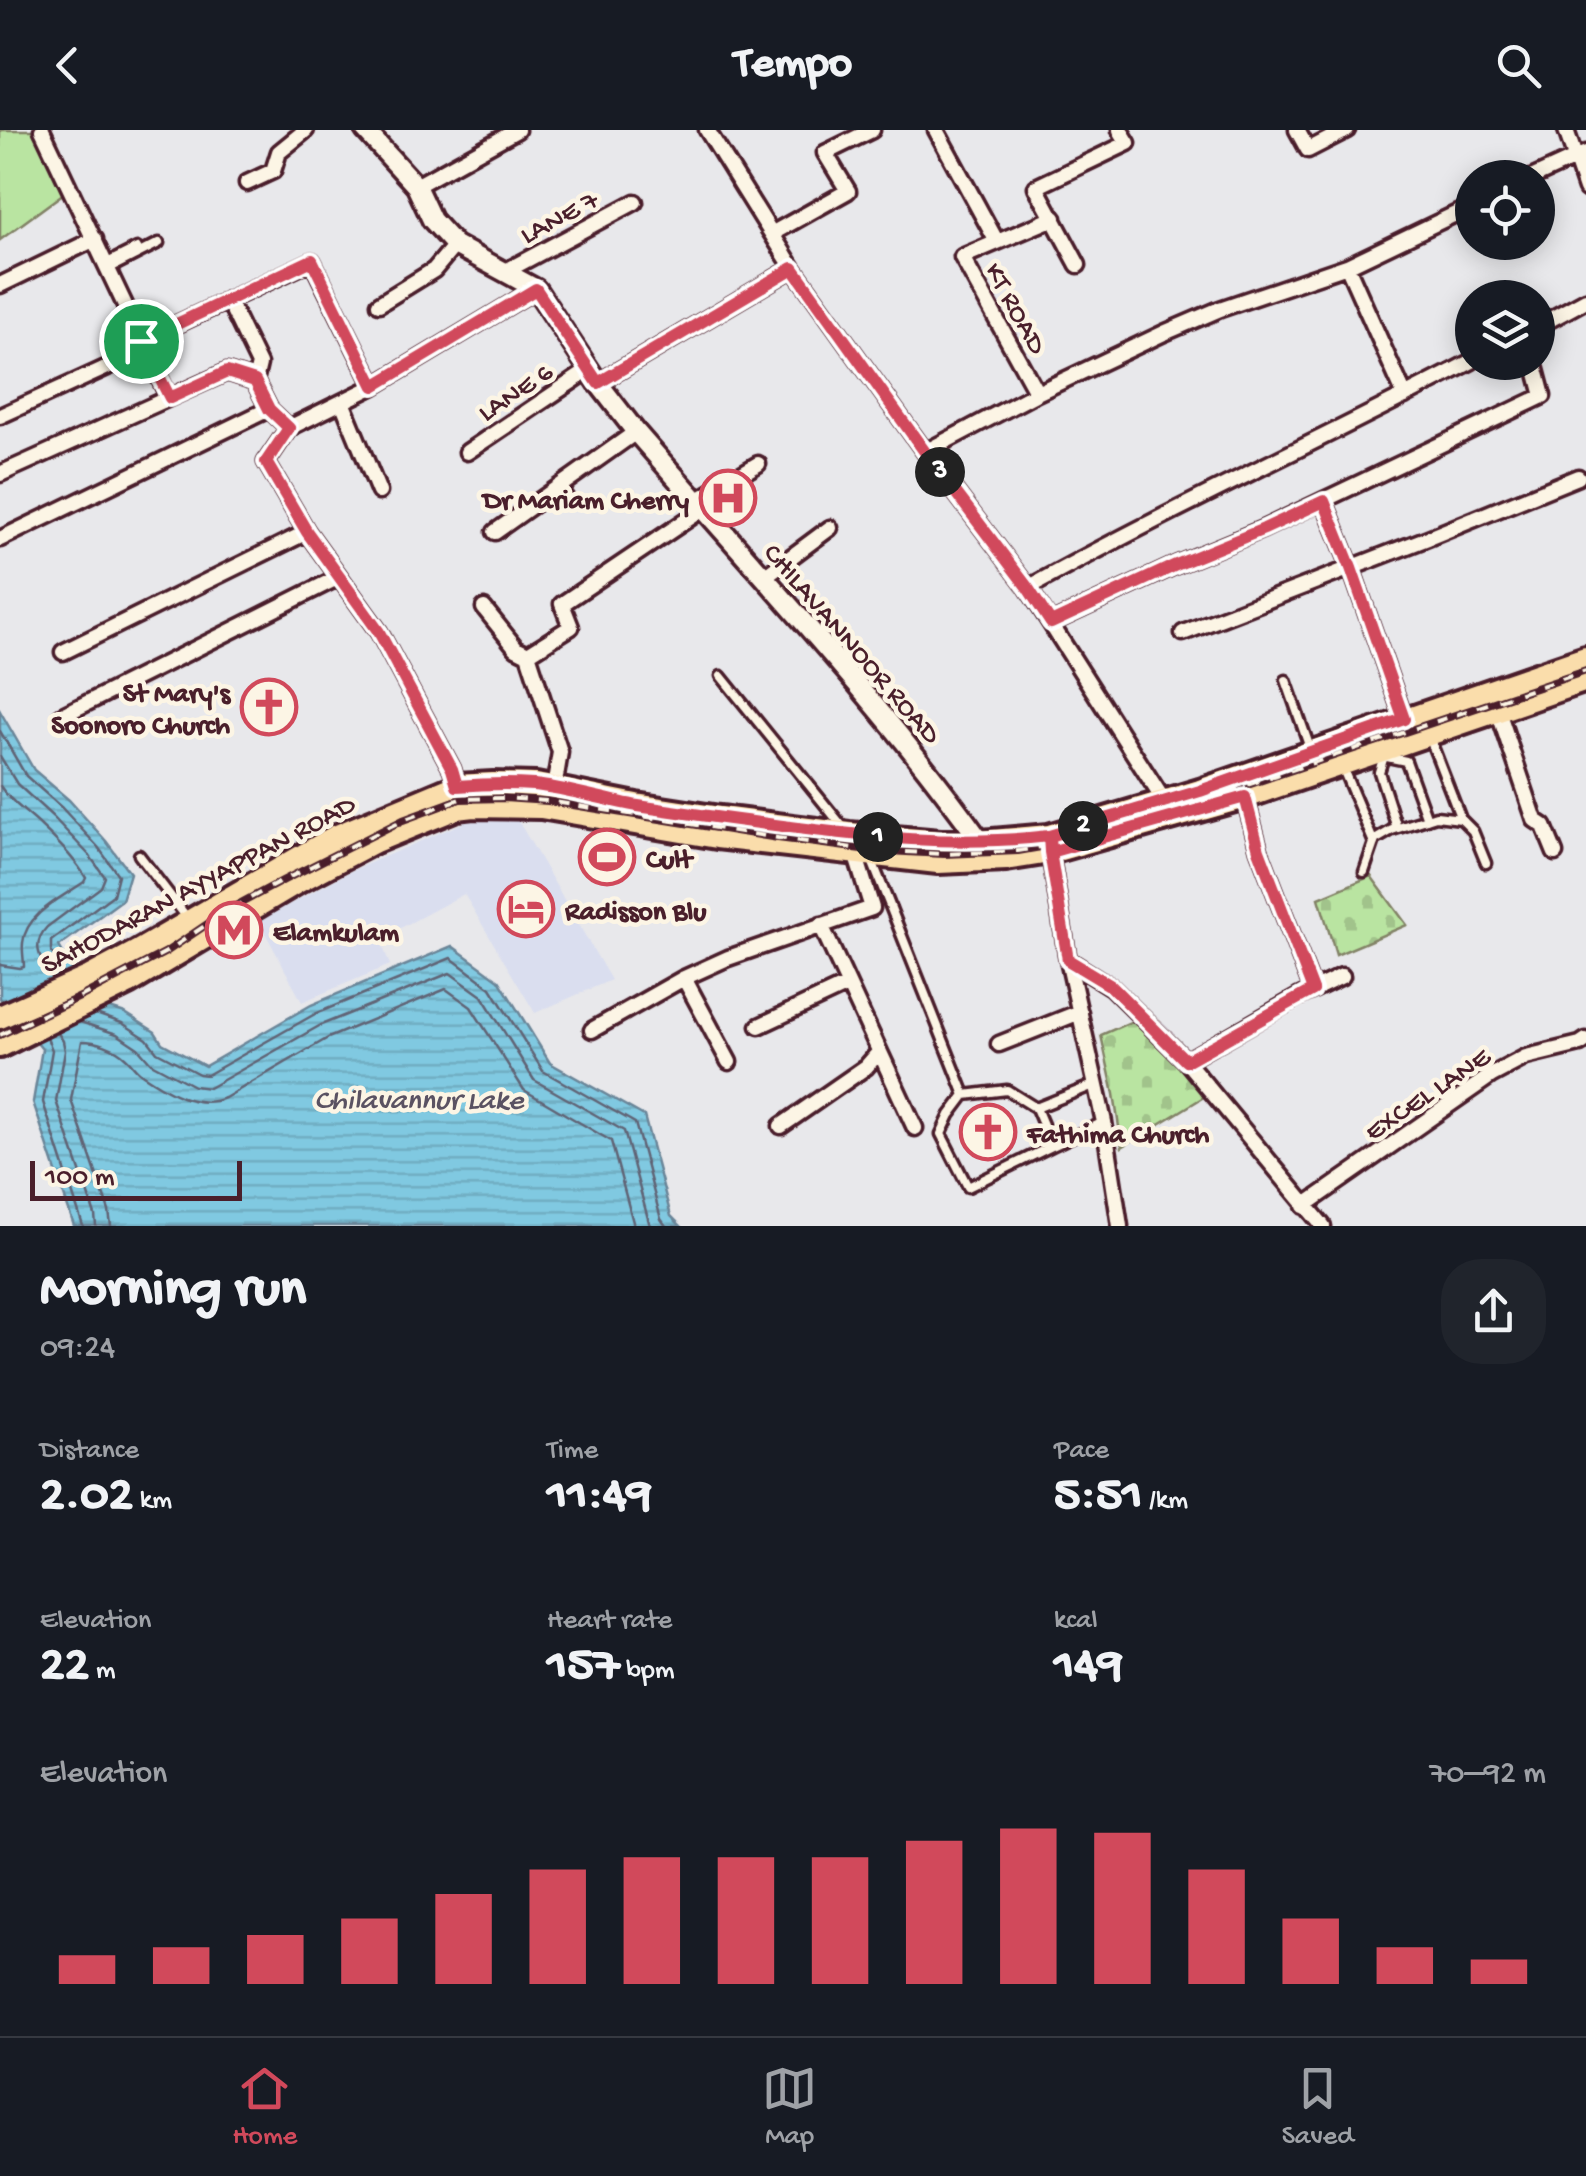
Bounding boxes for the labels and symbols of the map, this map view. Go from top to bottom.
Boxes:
street label: LANE 7 [515,184,606,253]
street label: KT ROAD [976,258,1053,361]
pin [99,299,184,384]
street label: LANE 6 [473,356,561,431]
pin: 3 [915,447,965,497]
hospital icon: Dr Mariam Cherry [698,468,758,528]
place label: Dr Mariam Cherry [480,486,689,519]
street label: CHILAVANNOOR ROAD [755,538,947,752]
church icon: St Mary's Soonoro Church [239,677,299,737]
place label: St Mary's Soonoro Church [51,679,232,744]
street label: SAHODARAN AYYAPPAN ROAD [36,789,362,983]
pin: 2 [1058,801,1108,851]
pin: 1 [853,812,903,862]
sports icon: Cult [577,827,637,887]
place label: Cult [646,845,694,878]
hotel icon: Radisson Blu [496,879,556,939]
place label: Radisson Blu [564,897,707,930]
metro station icon: Elamkulam [204,900,264,960]
place label: Elamkulam [273,918,399,951]
street label: EXCEL LANE [1359,1041,1499,1150]
water label: Chilavannur Lake [315,1085,525,1120]
church icon: Fathima Church [958,1102,1018,1162]
place label: Fathima Church [1026,1120,1209,1153]
scale bar [30,1156,242,1200]

